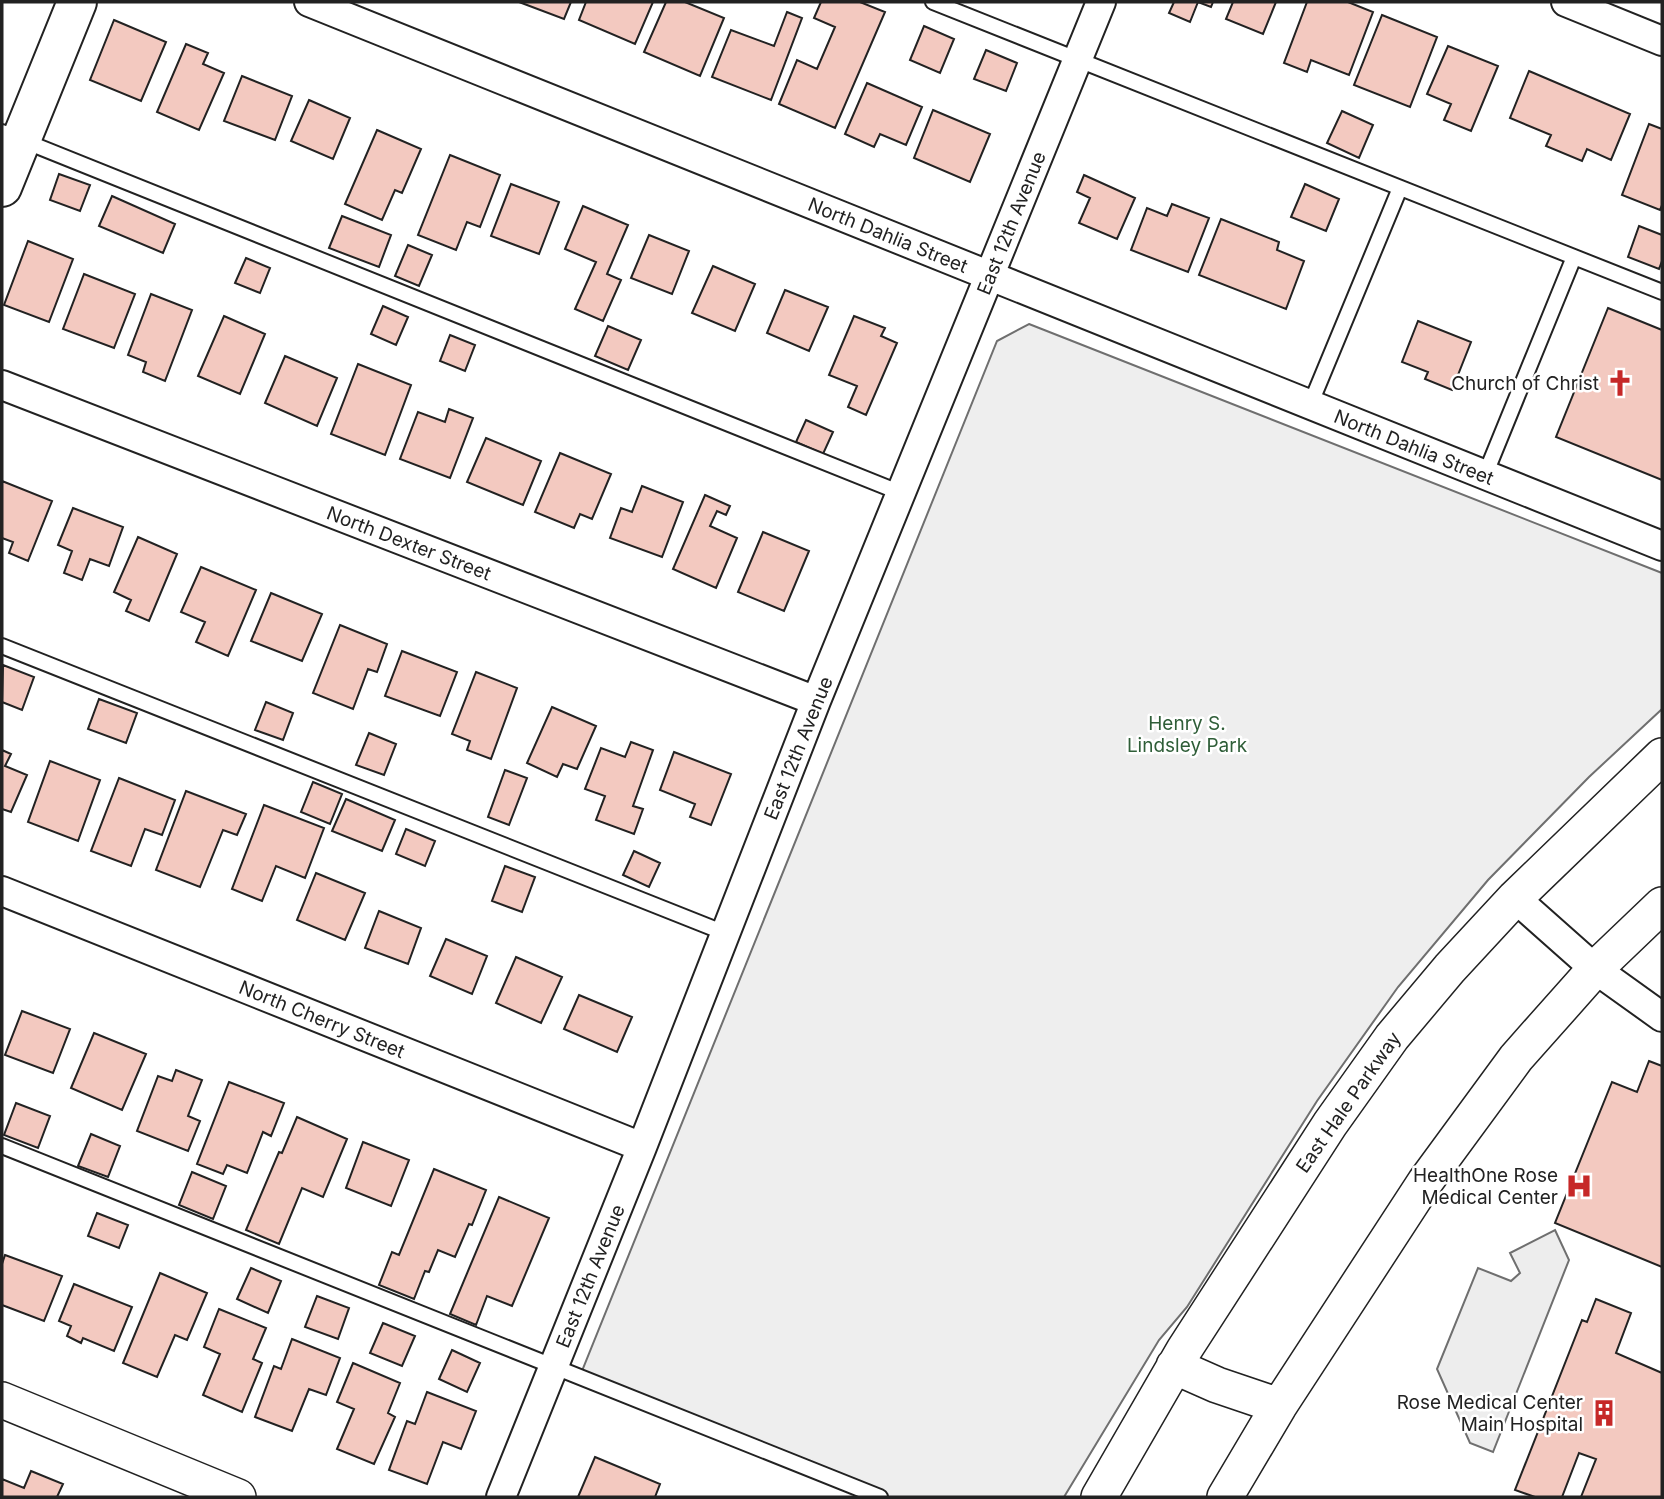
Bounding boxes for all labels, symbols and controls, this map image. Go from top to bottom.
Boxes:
street label: East 12th Avenue [972,148,1051,298]
street label: North Dahlia Street [805,193,971,278]
church icon: Church of Christ [1605,368,1635,398]
place label: Church of Christ [1451,372,1599,395]
street label: North Dahlia Street [1331,405,1497,490]
street label: North Dexter Street [323,502,494,585]
street label: East 12th Avenue [759,673,838,823]
park label: Henry S. Lindsley Park [1127,712,1248,757]
street label: North Cherry Street [236,976,408,1063]
street label: East Hale Parkway [1291,1027,1406,1177]
place label: HealthOne Rose Medical Center [1413,1164,1558,1209]
hospital icon: HealthOne Rose Medical Center [1564,1171,1594,1201]
street label: East 12th Avenue [551,1201,630,1351]
place label: Rose Medical Center Main Hospital [1397,1391,1583,1436]
building icon: Rose Medical Center Main Hospital [1589,1398,1619,1428]

